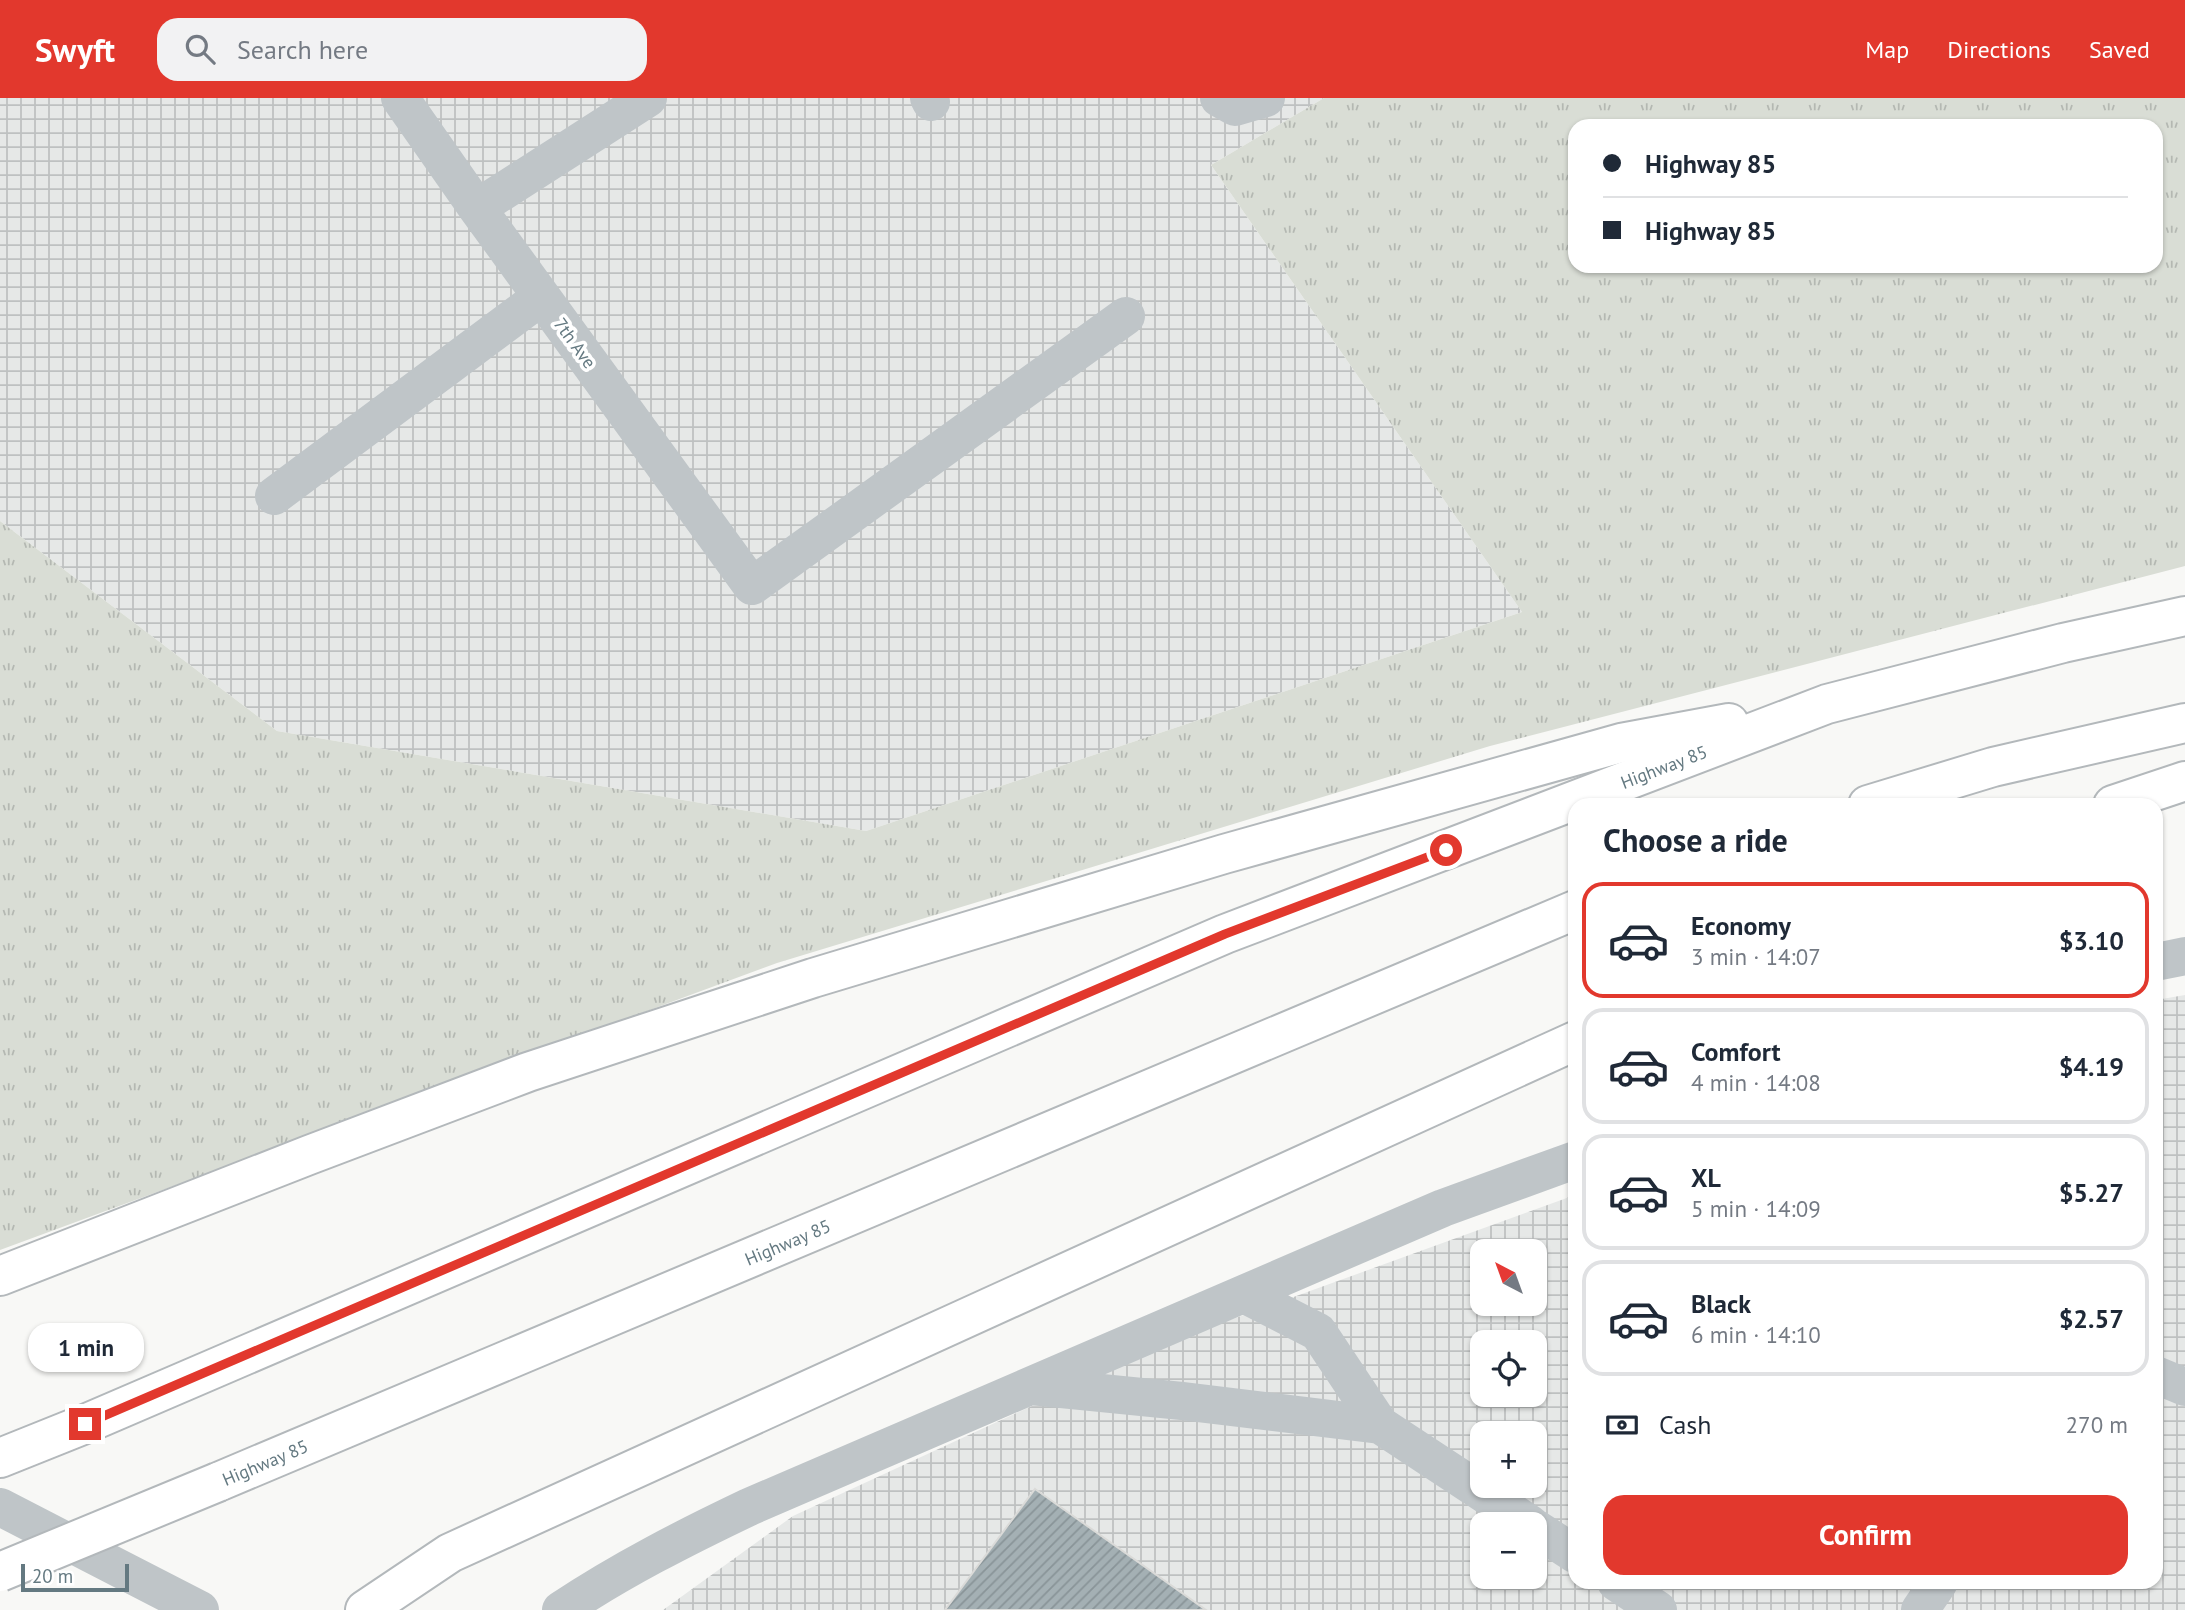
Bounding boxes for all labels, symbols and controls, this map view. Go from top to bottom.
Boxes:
search box [157,18,647,81]
text: Swyft [35,28,115,71]
icon: search [181,30,219,68]
text: Search here [237,33,368,66]
text: Map [1865,34,1909,65]
text: Directions [1947,34,2051,65]
text: Saved [2089,34,2150,65]
text: Highway 85 [1645,147,1776,180]
text: Highway 85 [1645,214,1776,247]
street label: 7th Ave [549,313,601,373]
street label: Highway 85 [1617,739,1710,793]
text: Choose a ride [1603,819,1788,861]
route start [1430,834,1462,866]
icon: car [1607,909,1670,972]
text: Economy [1691,909,1791,942]
text: $3.10 [2059,924,2124,957]
text: 3 min · 14:07 [1691,942,1821,971]
icon: car [1607,1035,1670,1098]
text: Comfort [1691,1035,1781,1068]
text: $4.19 [2059,1050,2124,1083]
text: 4 min · 14:08 [1691,1068,1821,1097]
icon: car [1607,1161,1670,1224]
text: XL [1691,1161,1721,1194]
text: $5.27 [2059,1176,2124,1209]
text: 5 min · 14:09 [1691,1194,1821,1223]
street label: Highway 85 [741,1214,834,1270]
north arrow [1470,1239,1547,1316]
map controls [1470,1239,1547,1589]
icon: car [1607,1287,1670,1350]
text: Black [1691,1287,1751,1320]
text: $2.57 [2059,1302,2124,1335]
text: 6 min · 14:10 [1691,1320,1821,1349]
callout: 1 min [27,1322,143,1372]
button: locate [1470,1330,1547,1407]
text: 1 min [58,1333,114,1362]
icon: cash [1603,1406,1641,1444]
route end [69,1408,101,1440]
text: Cash [1659,1408,1711,1441]
text: 270 m [2066,1410,2128,1439]
button: + [1470,1421,1547,1498]
street label: Highway 85 [219,1434,311,1490]
button: Confirm [1603,1495,2128,1575]
button: − [1470,1512,1547,1589]
scale bar [21,1561,130,1593]
text: 20 m [32,1564,73,1588]

